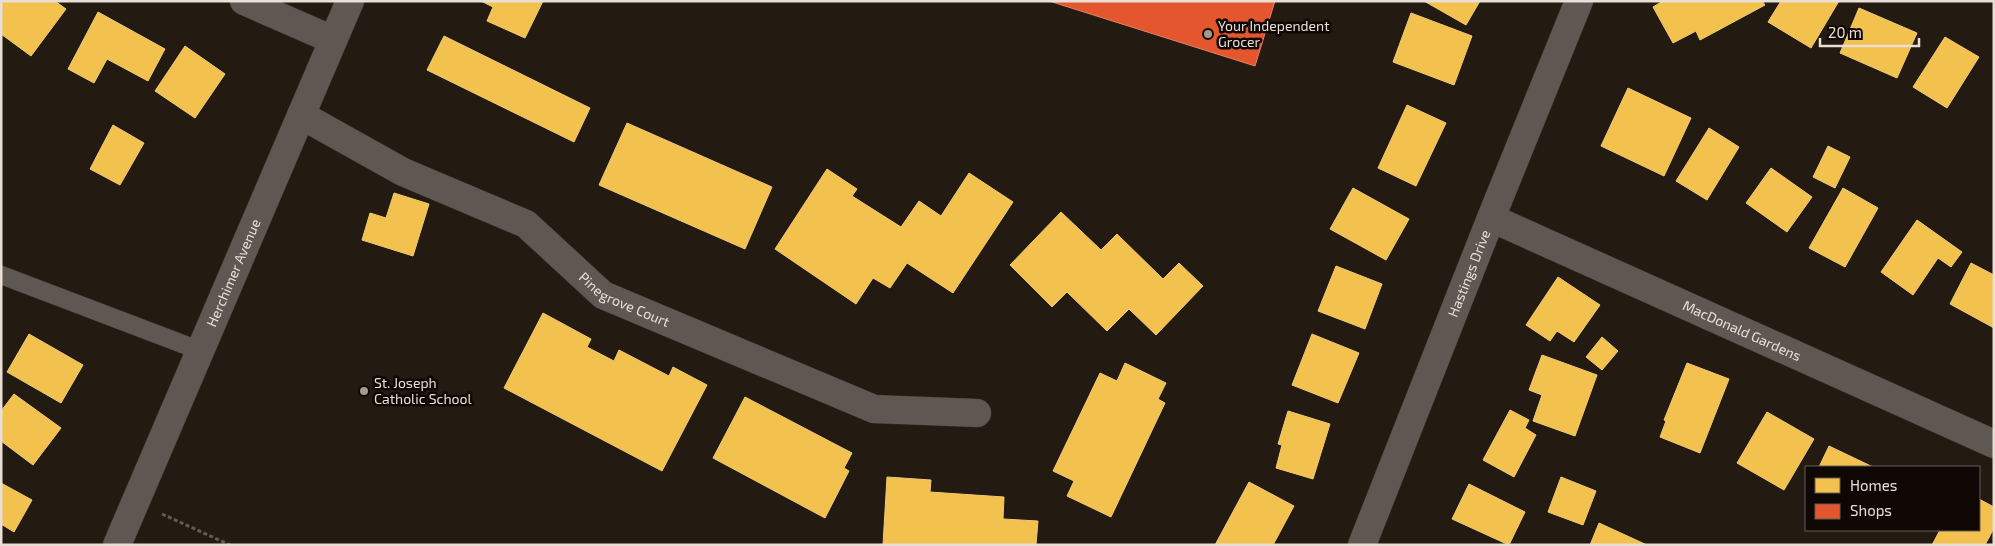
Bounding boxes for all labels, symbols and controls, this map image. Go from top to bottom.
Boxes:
scale bar [1820,15,1919,47]
place label: Your Independent Grocer [1218,17,1330,50]
text: 20 m [1828,23,1862,41]
marker: Your Independent Grocer [1202,28,1214,40]
street label: Herchimer Avenue [202,216,264,329]
street label: Hastings Drive [1444,227,1494,319]
street label: Pinegrove Court [576,268,672,330]
street label: MacDonald Gardens [1680,296,1804,364]
place label: St. Joseph Catholic School [374,374,472,407]
marker: St. Joseph Catholic School [358,385,370,397]
legend [1805,466,1980,531]
text: Homes [1850,476,1897,494]
text: Shops [1850,501,1892,519]

